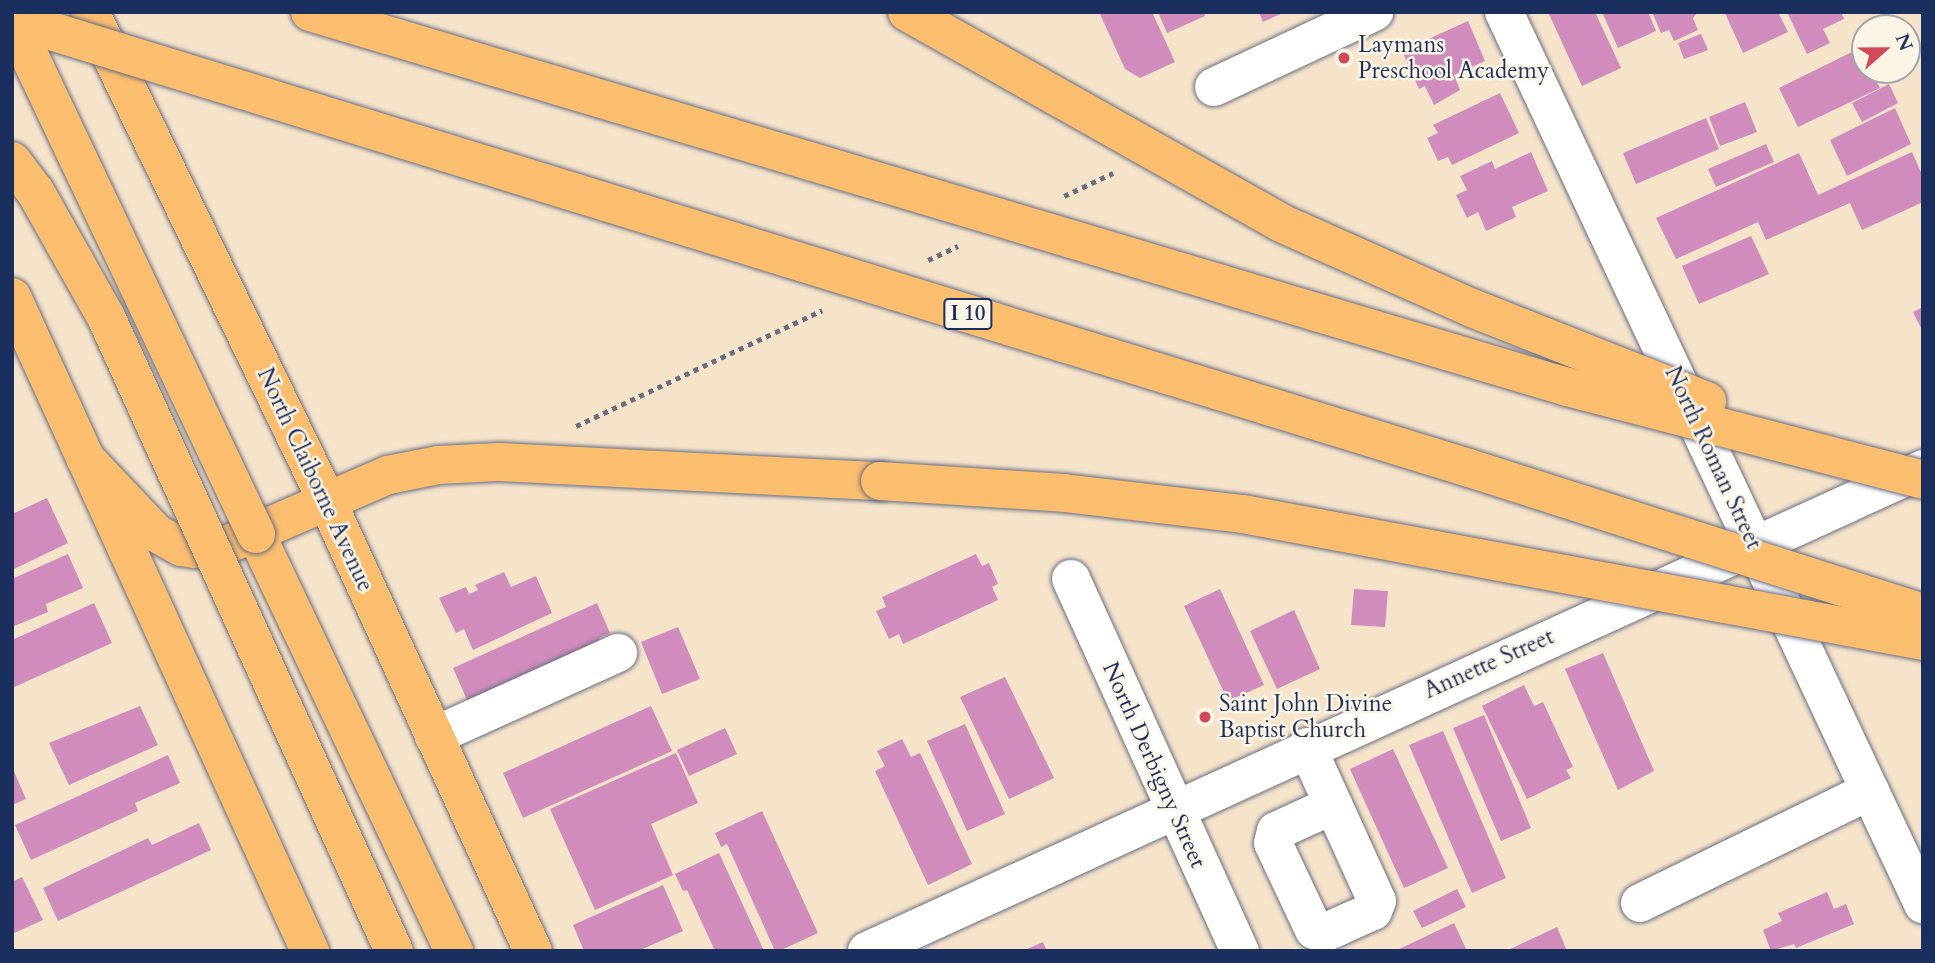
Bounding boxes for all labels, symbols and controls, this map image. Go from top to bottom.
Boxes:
north arrow [1851,14,1921,84]
text: N [1889,30,1919,55]
place label: Laymans Preschool Academy [1358,31,1549,85]
marker: Laymans Preschool Academy [1336,50,1352,66]
road number: I 10 [942,296,994,332]
street label: North Roman Street [1658,362,1768,554]
street label: North Claiborne Avenue [251,364,379,596]
street label: Annette Street [1420,623,1558,705]
street label: North Derbigny Street [1096,658,1212,872]
place label: Saint John Divine Baptist Church [1219,690,1392,744]
marker: Saint John Divine Baptist Church [1197,709,1213,725]

